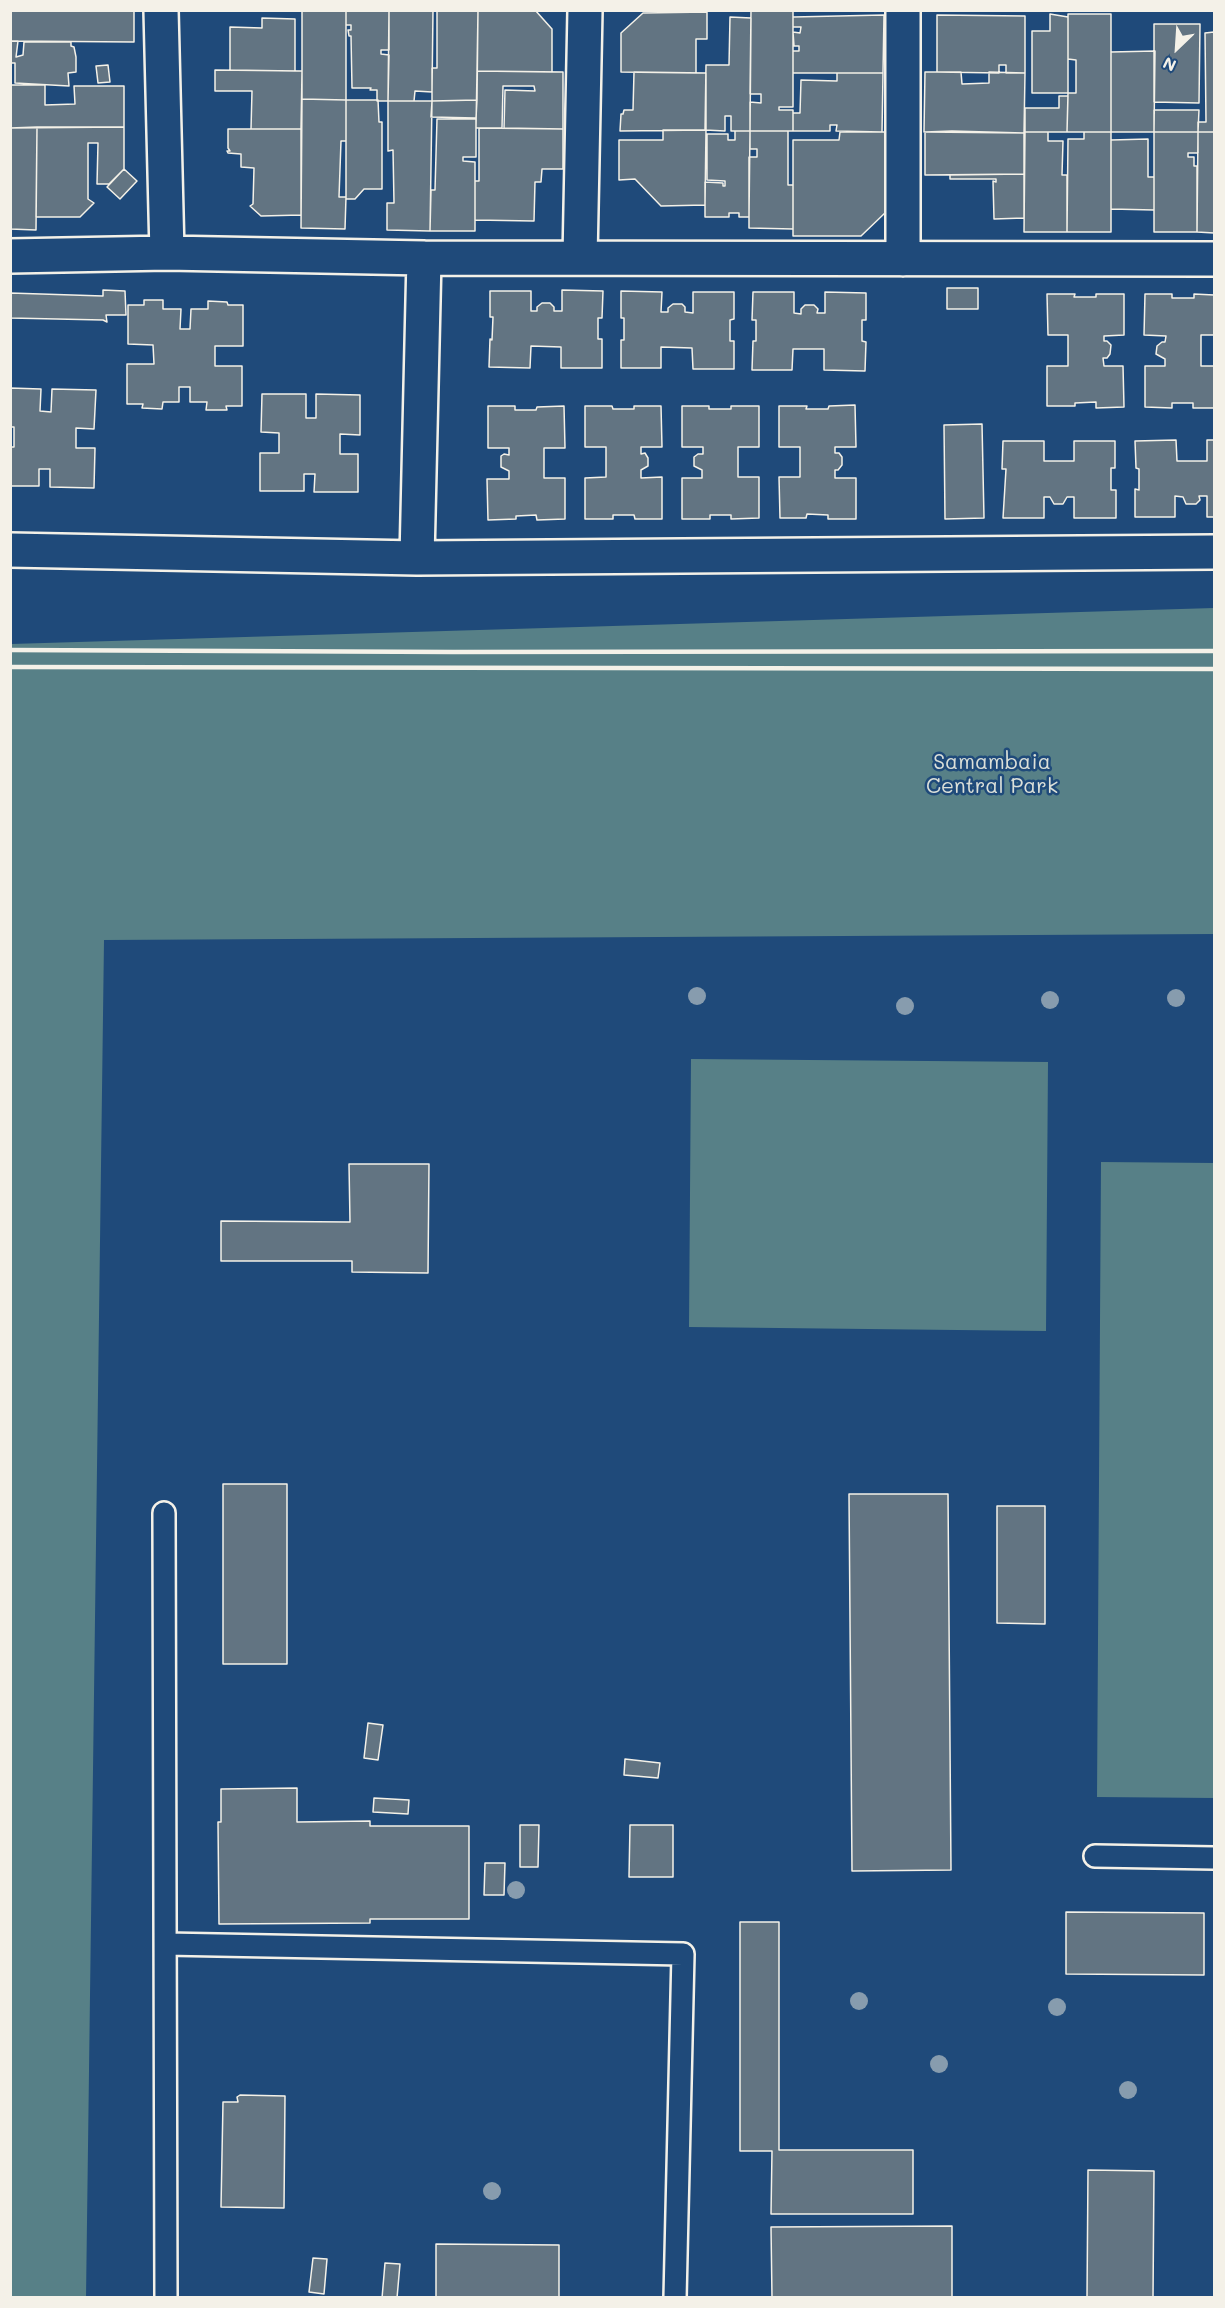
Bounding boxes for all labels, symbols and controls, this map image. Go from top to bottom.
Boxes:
north arrow [1147,18,1207,78]
text: N [1159,53,1179,77]
park label: Samambaia Central Park [926,750,1058,800]

